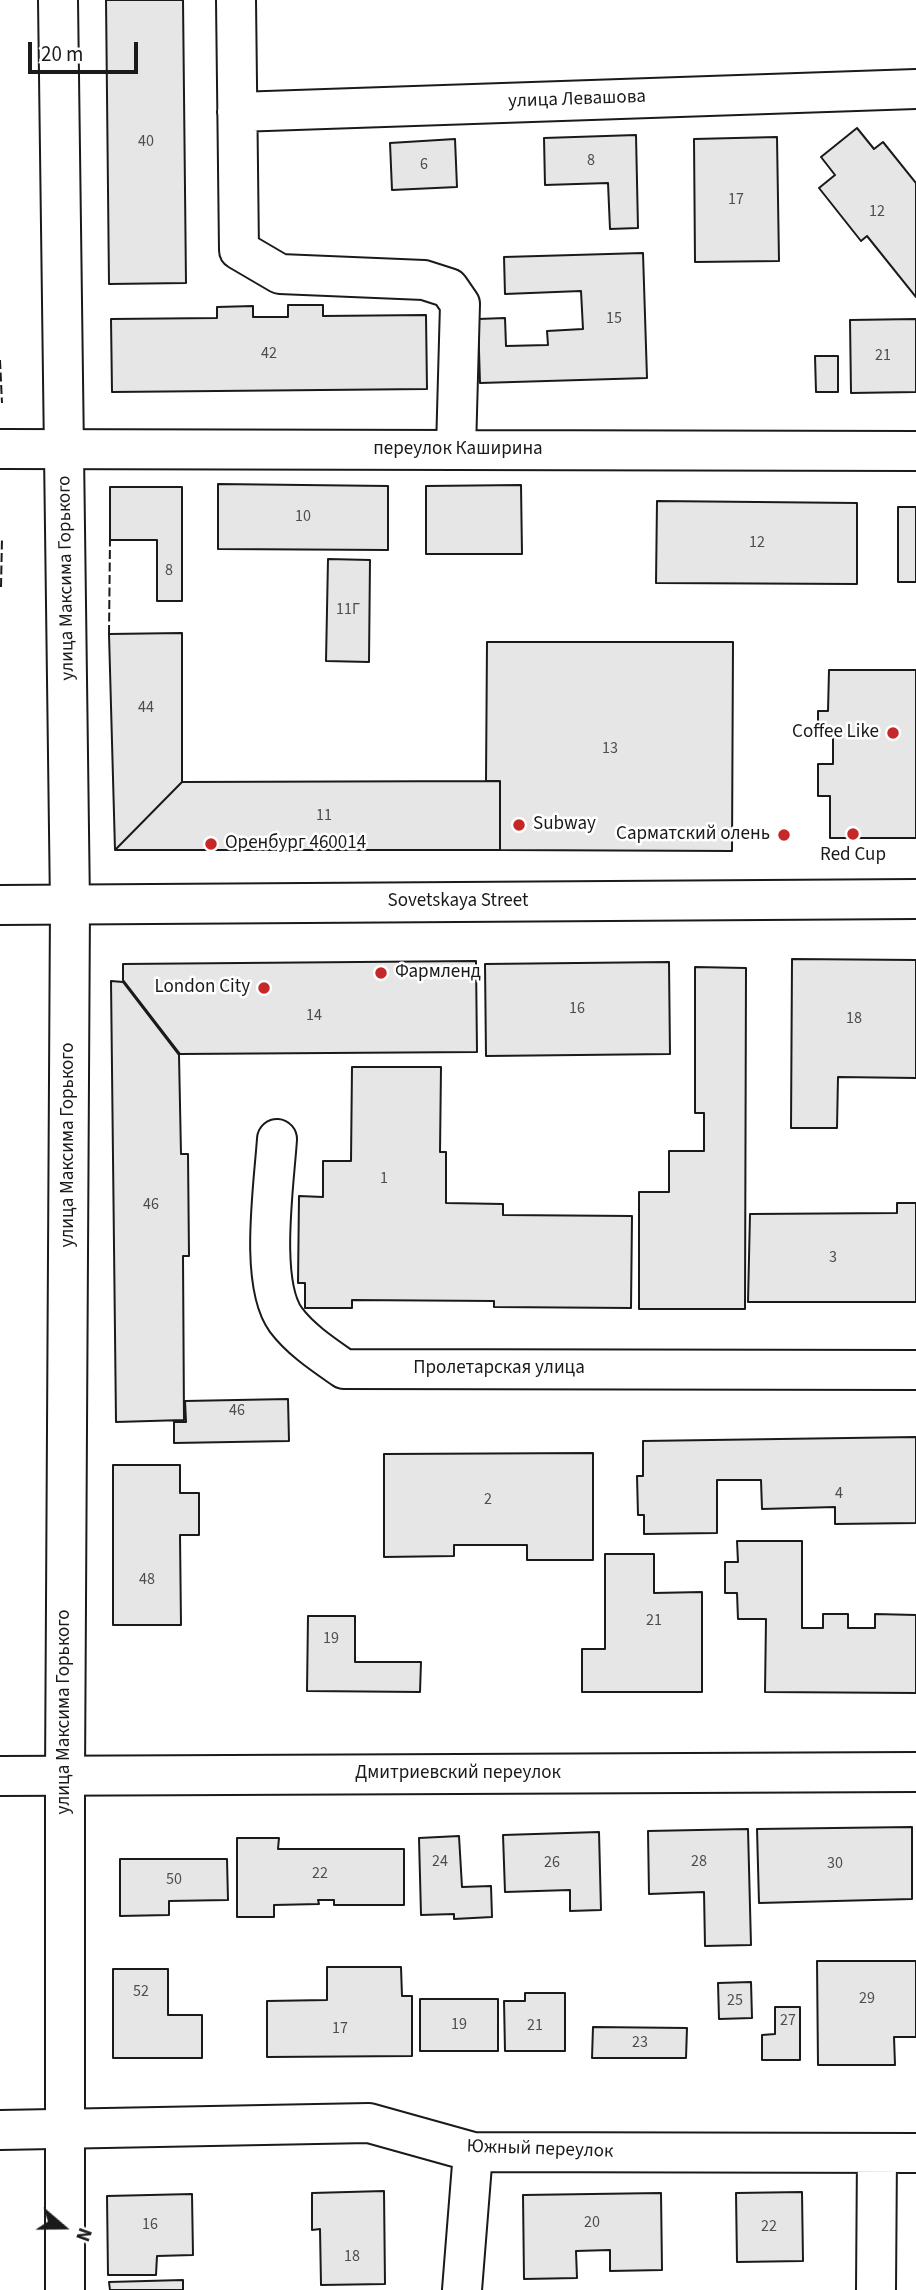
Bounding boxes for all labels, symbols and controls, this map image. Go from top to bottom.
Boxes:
scale bar [32,28,142,72]
text: 20 m [41,39,83,69]
street label: улица Левашова [508,86,646,114]
house number: 40 [138,132,154,152]
house number: 8 [587,151,595,171]
house number: 6 [420,155,428,175]
house number: 17 [728,190,744,210]
house number: 12 [869,202,885,222]
house number: 15 [606,309,622,329]
house number: 42 [261,344,277,364]
house number: 21 [875,346,891,366]
street label: переулок Каширина [373,439,543,461]
street label: улица Максима Горького [54,475,80,681]
house number: 10 [295,507,311,527]
house number: 12 [749,533,765,553]
house number: 8 [165,561,173,581]
house number: 11Г [336,600,360,620]
house number: 44 [138,698,154,718]
place label: Coffee Like [792,722,879,744]
marker: Coffee Like [885,725,901,741]
house number: 13 [602,739,618,759]
house number: 11 [316,806,332,826]
place label: Subway [533,814,596,836]
marker: Subway [511,817,527,833]
place label: Сарматский олень [616,824,770,846]
marker: Red Cup [845,826,861,842]
marker: Сарматский олень [776,827,792,843]
place label: Оренбург 460014 [225,833,366,855]
marker: Оренбург 460014 [203,836,219,852]
place label: Red Cup [820,845,886,867]
street label: Sovetskaya Street [388,891,528,913]
place label: Фармленд [395,962,481,984]
marker: Фармленд [373,965,389,981]
place label: London City [154,977,250,999]
marker: London City [256,980,272,996]
house number: 16 [569,999,585,1019]
house number: 14 [306,1006,322,1026]
house number: 18 [846,1009,862,1029]
street label: улица Максима Горького [58,1042,80,1248]
house number: 1 [380,1169,388,1189]
house number: 46 [143,1195,159,1215]
house number: 3 [829,1248,837,1268]
street label: Пролетарская улица [413,1358,585,1380]
house number: 46 [229,1401,245,1421]
house number: 4 [835,1484,843,1504]
house number: 2 [484,1490,492,1510]
house number: 48 [139,1570,155,1590]
street label: улица Максима Горького [54,1609,76,1815]
house number: 21 [646,1611,662,1631]
house number: 19 [323,1629,339,1649]
street label: Дмитриевский переулок [355,1763,561,1785]
house number: 24 [432,1852,448,1872]
house number: 28 [691,1852,707,1872]
house number: 26 [544,1853,560,1873]
house number: 30 [827,1854,843,1874]
house number: 22 [312,1864,328,1884]
house number: 50 [166,1870,182,1890]
house number: 52 [133,1982,149,2002]
house number: 29 [859,1989,875,2009]
house number: 25 [727,1991,743,2011]
house number: 27 [780,2011,796,2031]
house number: 19 [451,2015,467,2035]
house number: 21 [527,2016,543,2036]
house number: 17 [332,2019,348,2039]
house number: 23 [632,2033,648,2053]
street label: Южный переулок [466,2136,614,2164]
north arrow [28,2192,98,2262]
house number: 20 [584,2213,600,2233]
house number: 16 [142,2215,158,2235]
house number: 22 [761,2217,777,2237]
text: N [68,2224,98,2245]
house number: 18 [344,2247,360,2267]

